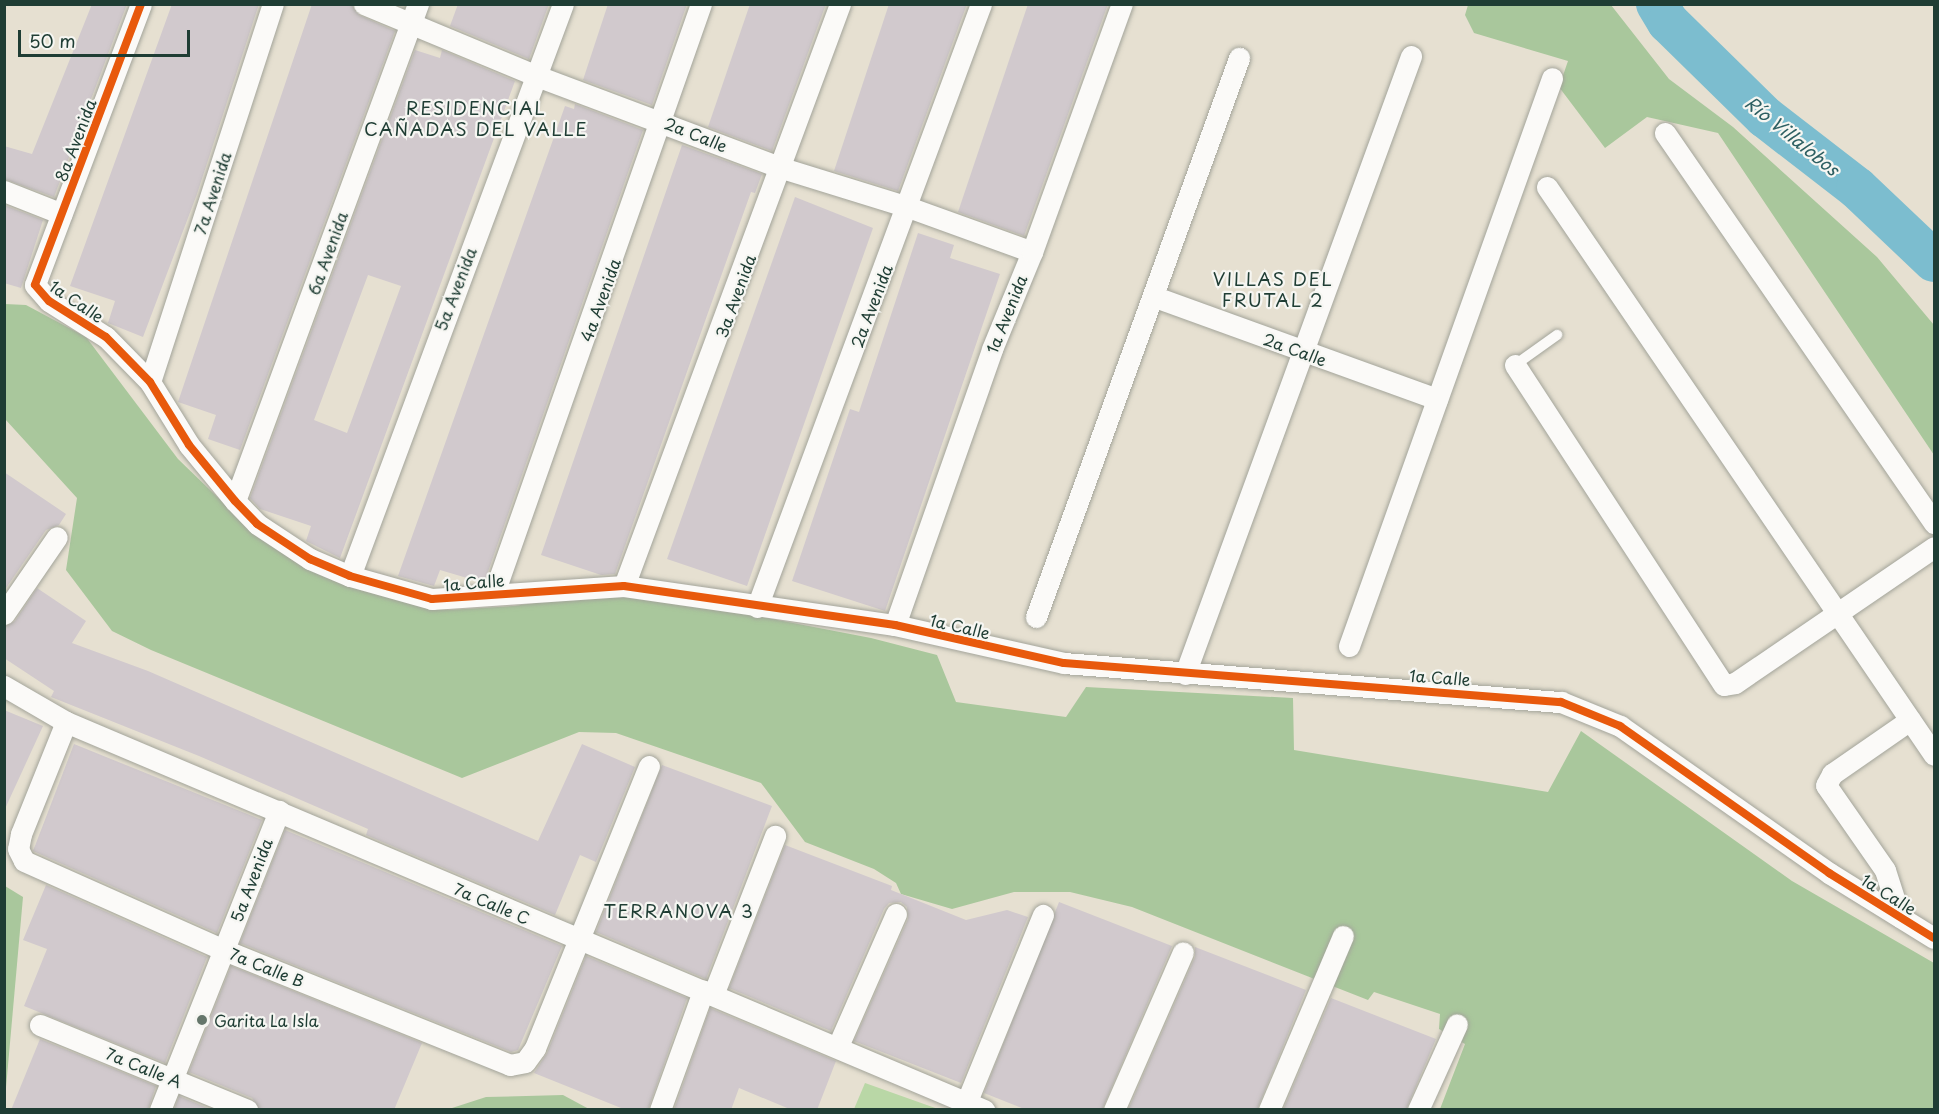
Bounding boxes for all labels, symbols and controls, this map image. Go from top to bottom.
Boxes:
scale bar [21,18,194,56]
text: 50 m [29,27,76,54]
water label: Río Villalobos [1740,91,1844,181]
street label: 8a Avenida [51,96,99,184]
district label: RESIDENCIAL CAÑADAS DEL VALLE [364,98,588,140]
street label: 2a Calle [662,113,730,155]
street label: 7a Avenida [190,150,234,236]
street label: 6a Avenida [303,209,351,297]
street label: 5a Avenida [431,245,479,333]
street label: 3a Avenida [711,252,759,340]
street label: 4a Avenida [576,256,624,344]
street label: 2a Avenida [846,262,896,350]
district label: VILLAS DEL FRUTAL 2 [1213,269,1333,312]
street label: 1a Avenida [981,272,1031,356]
street label: 1a Calle [46,276,108,326]
street label: 2a Calle [1261,329,1329,369]
street label: 1a Calle [443,570,505,594]
street label: 1a Calle [928,610,992,642]
street label: 1a Calle [1409,665,1471,689]
street label: 5a Avenida [227,836,275,924]
street label: 1a Calle [1858,870,1920,918]
street label: 7a Calle C [451,879,533,927]
district label: TERRANOVA 3 [604,900,754,922]
street label: 7a Calle B [227,943,307,991]
place label: Garita La Isla [214,1010,321,1030]
marker: Garita La Isla [195,1013,209,1027]
street label: 7a Calle A [103,1043,185,1091]

